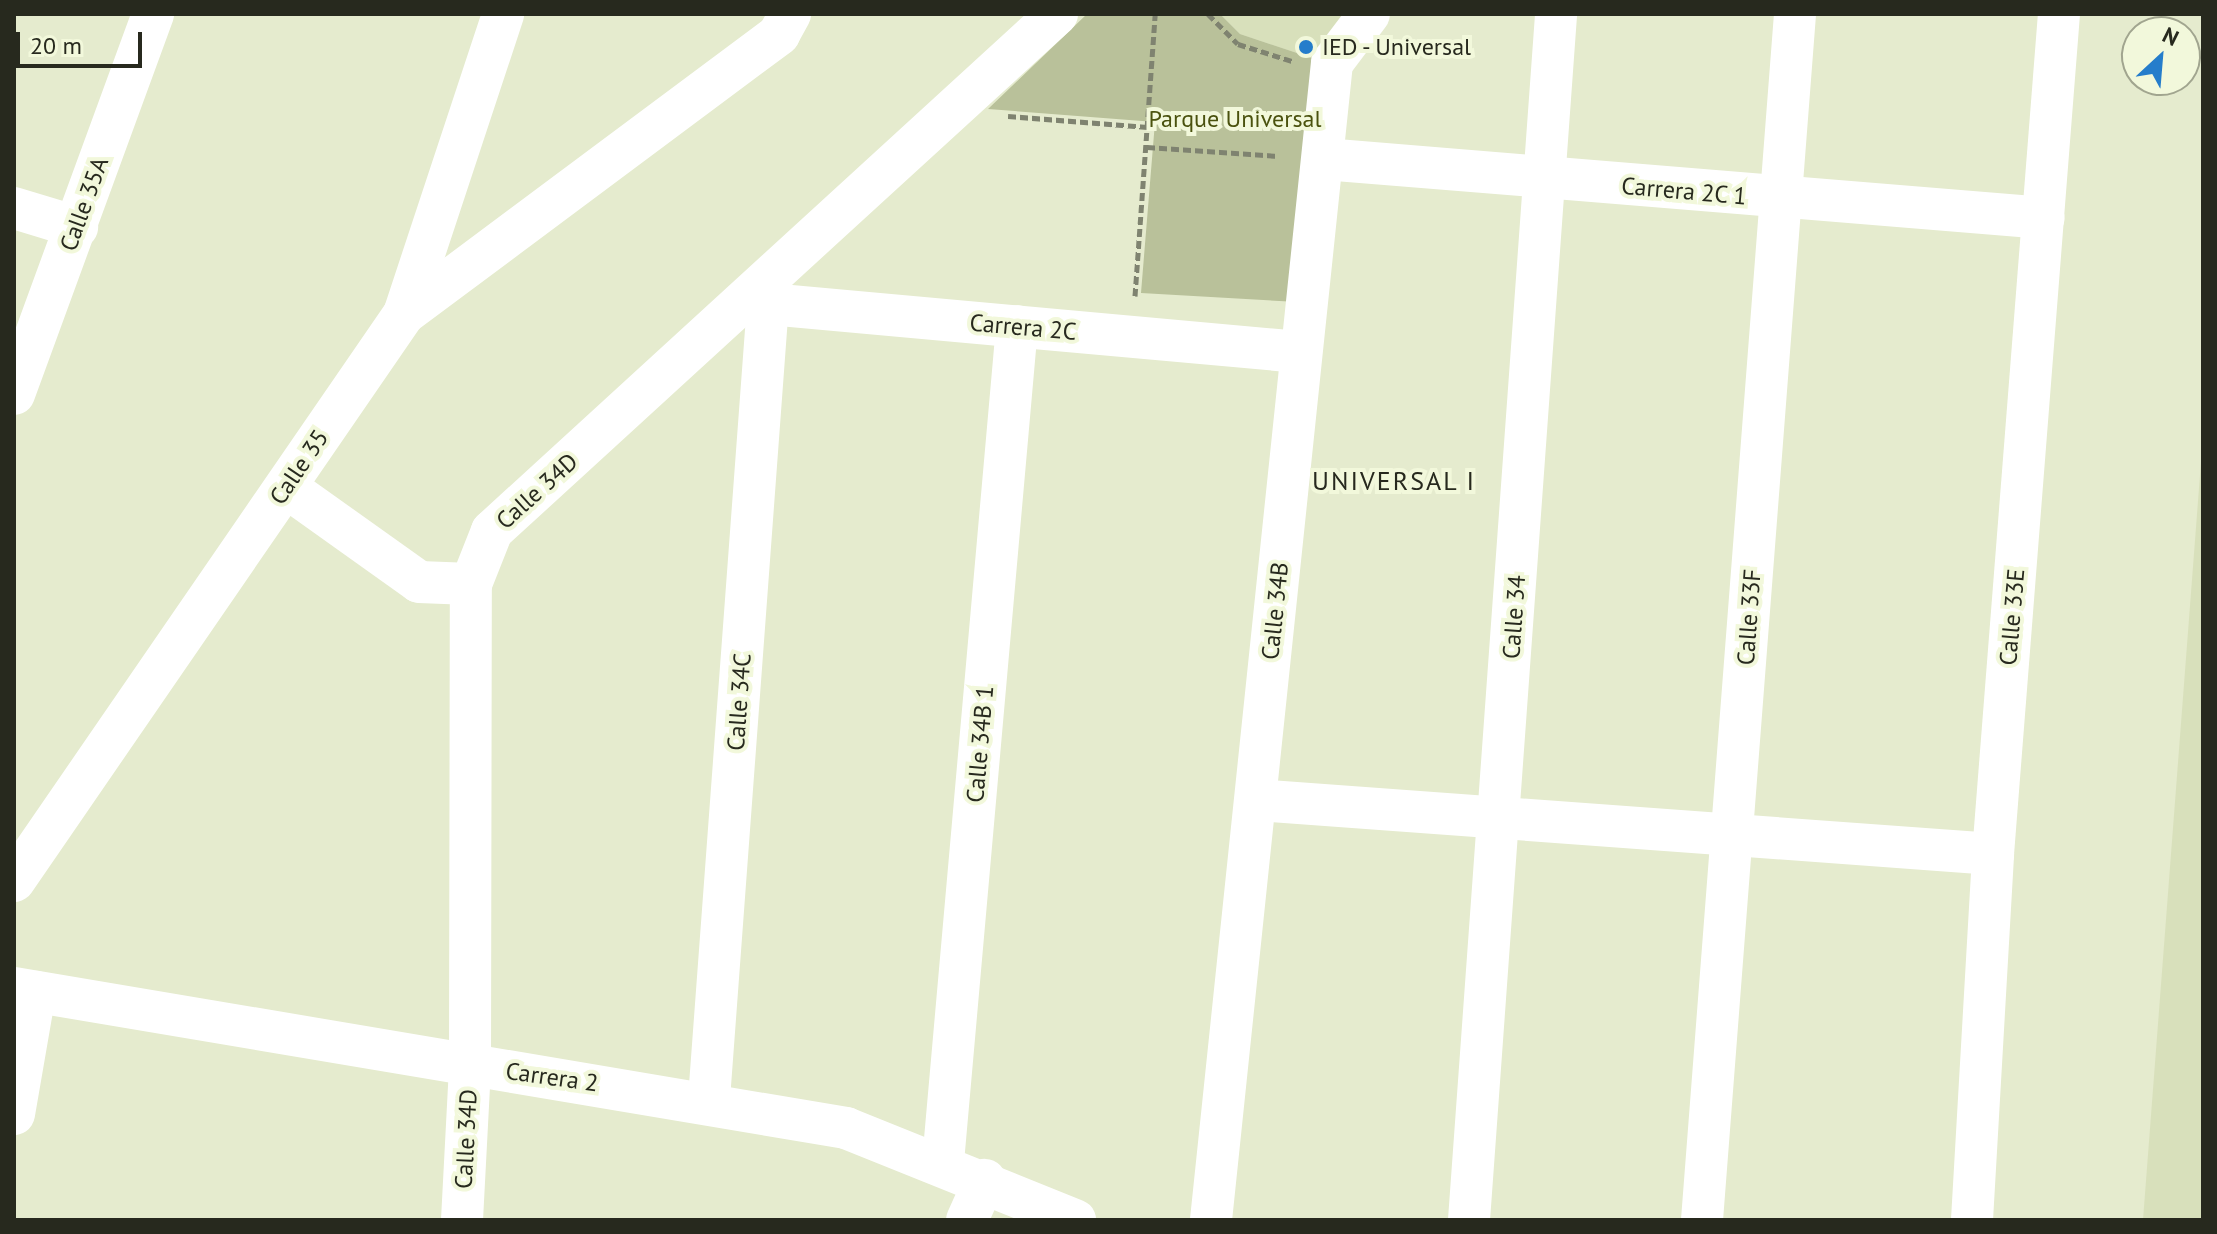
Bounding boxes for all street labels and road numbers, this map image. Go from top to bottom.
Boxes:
street label: Calle 35A [54,153,114,255]
street label: Carrera 2C 1 [1620,171,1748,211]
street label: Carrera 2C [968,308,1078,346]
street label: Calle 35 [264,424,334,510]
street label: Calle 34D [490,447,584,535]
street label: Calle 34B [1256,561,1294,661]
street label: Calle 33F [1731,568,1767,666]
street label: Calle 33E [1993,568,2031,666]
street label: Calle 34 [1497,574,1531,660]
street label: Calle 34C [721,652,757,752]
street label: Calle 34B 1 [961,684,999,804]
street label: Carrera 2 [504,1056,600,1098]
street label: Calle 34D [449,1088,483,1190]

